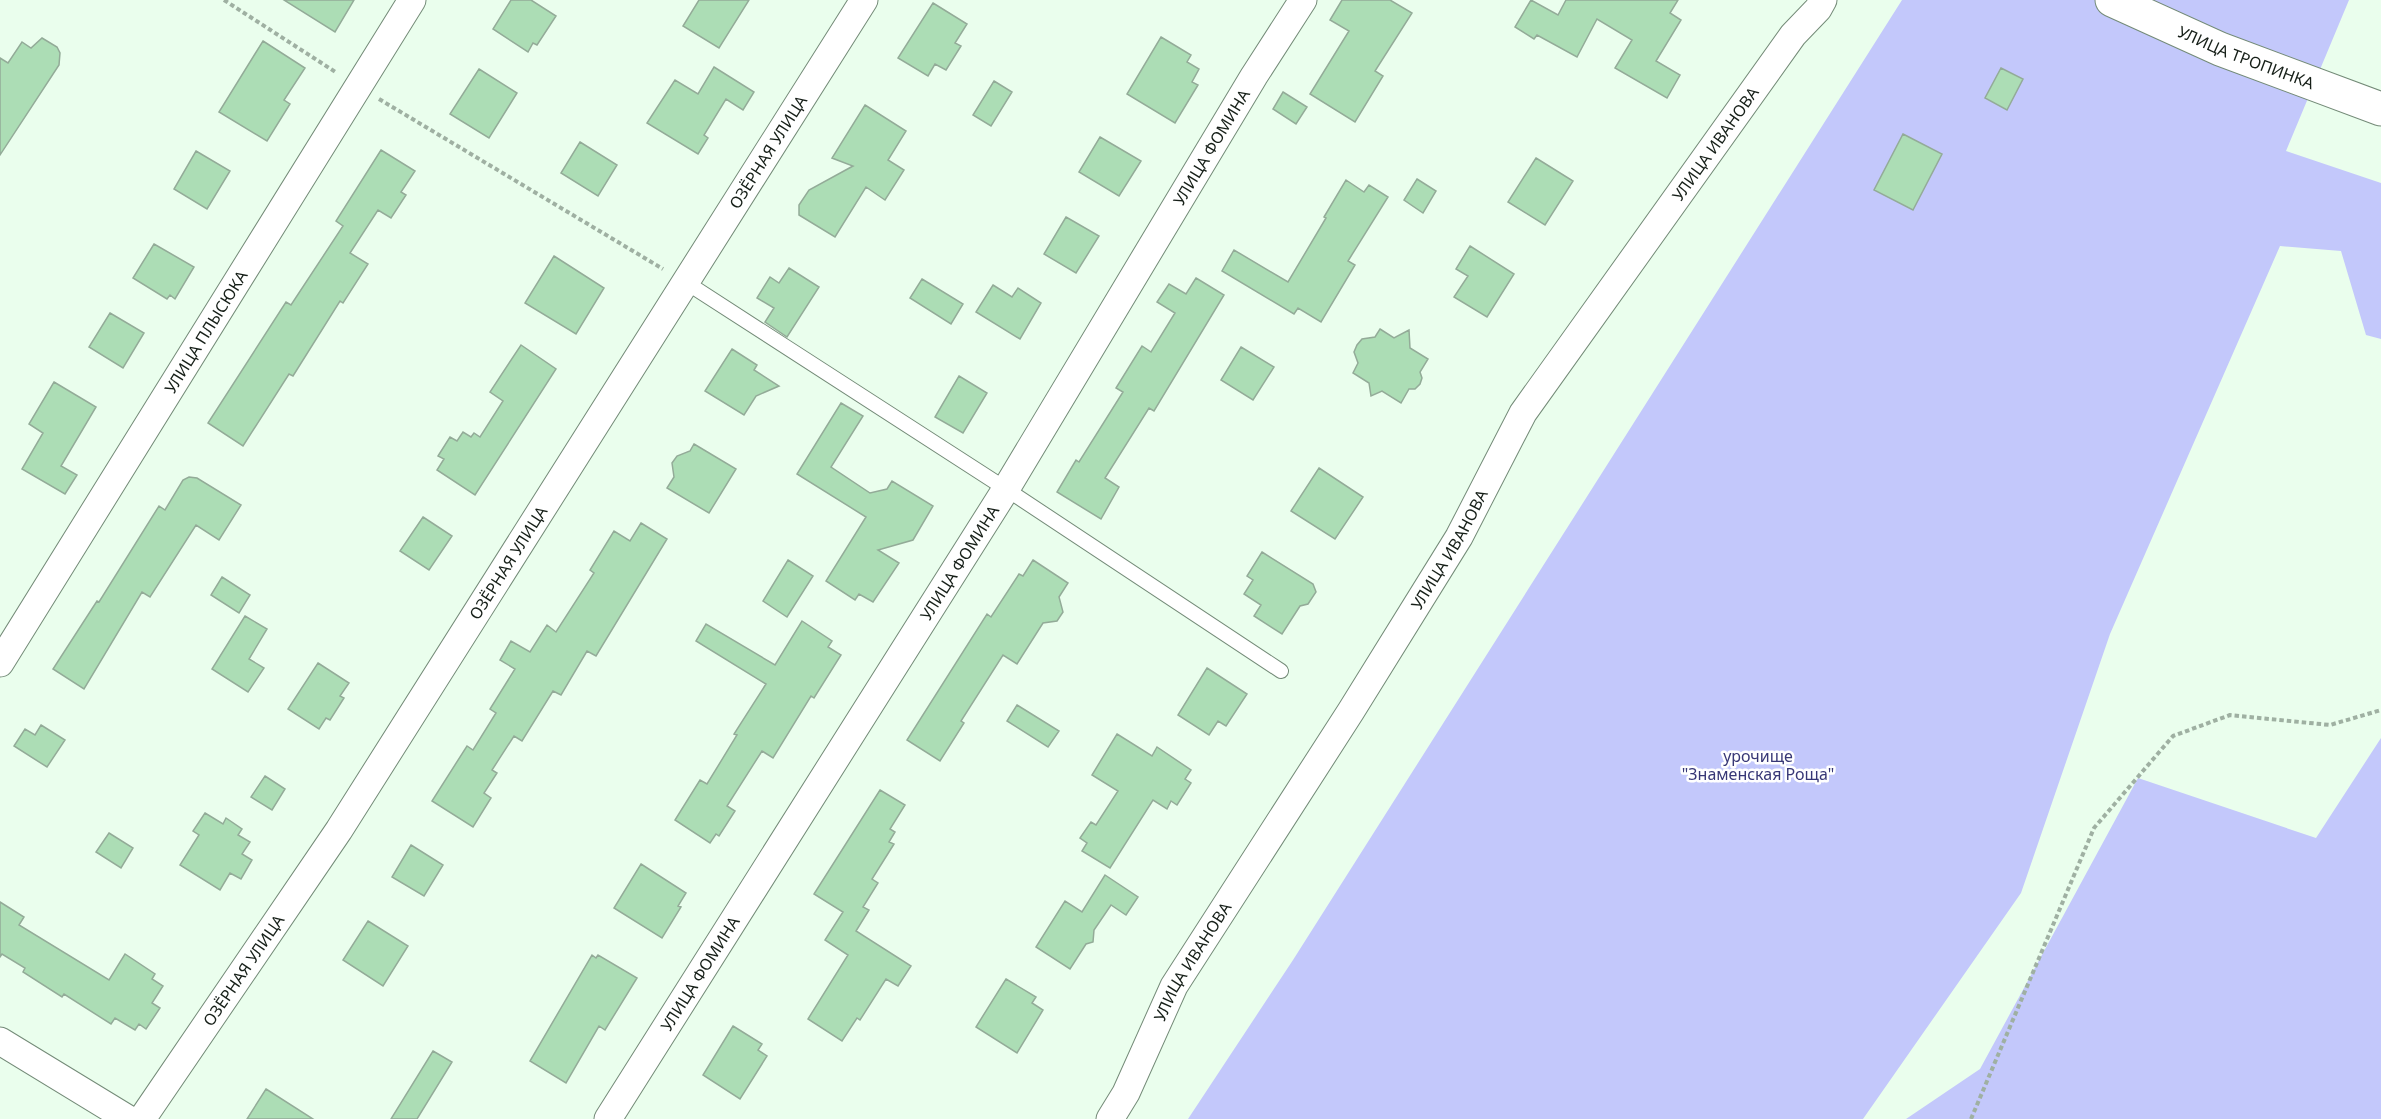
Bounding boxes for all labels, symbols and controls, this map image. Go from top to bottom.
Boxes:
street label: УЛИЦА ТРОПИНКА [2175,20,2318,94]
street label: УЛИЦА ИВАНОВА [1667,82,1764,205]
street label: УЛИЦА ФОМИНА [1168,84,1255,209]
street label: ОЗЁРНАЯ УЛИЦА [724,90,812,213]
street label: УЛИЦА ПЛЫСЮКА [159,265,253,397]
street label: УЛИЦА ИВАНОВА [1406,485,1493,614]
street label: УЛИЦА ФОМИНА [915,500,1004,624]
street label: ОЗЁРНАЯ УЛИЦА [464,501,553,624]
park label: урочище "Знаменская Роща" [1682,745,1834,785]
street label: УЛИЦА ИВАНОВА [1149,897,1237,1025]
street label: ОЗЁРНАЯ УЛИЦА [198,910,290,1030]
street label: УЛИЦА ФОМИНА [655,911,745,1035]

